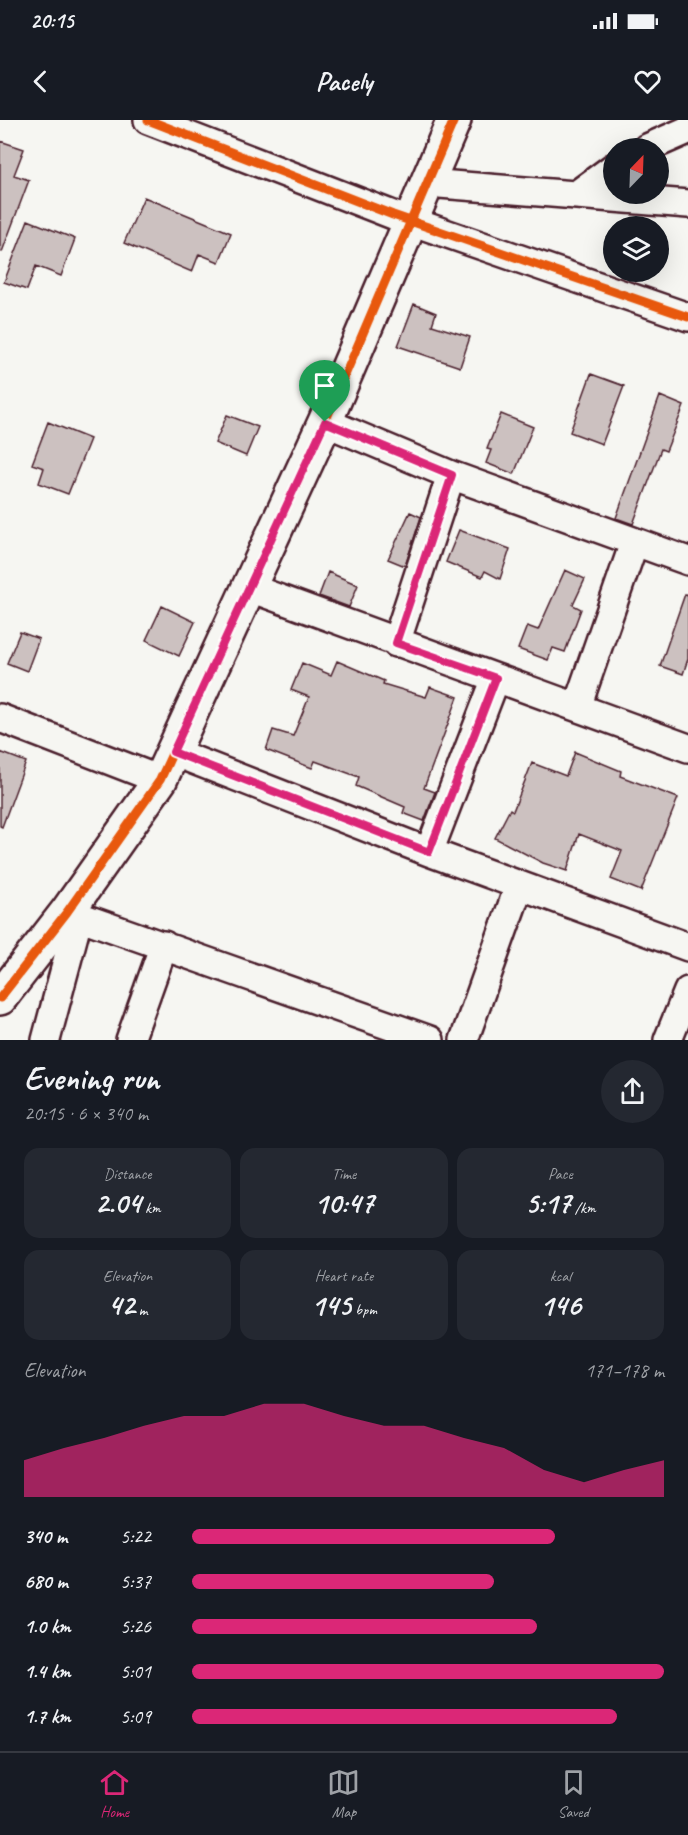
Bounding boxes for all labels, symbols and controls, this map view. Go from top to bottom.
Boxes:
text: 20:15 [30,7,74,35]
text: Pacely [316,64,372,98]
icon: back [24,65,57,98]
icon: heart [631,65,664,98]
north arrow [603,138,669,204]
map controls [603,138,669,282]
button: layers [603,216,669,282]
pin [299,360,350,422]
icon: arrive [308,369,341,402]
text: Evening run [24,1057,159,1099]
button: share [601,1060,664,1123]
text: 20:15 · 6 × 340 m [24,1101,148,1126]
text: Distance [104,1164,152,1184]
text: Time [332,1164,356,1184]
text: Pace [548,1164,573,1184]
text: 2.04 [95,1184,141,1222]
text: 10:47 [314,1184,374,1222]
text: 5:17 [525,1184,571,1222]
text: km [141,1198,161,1218]
text: /km [571,1198,596,1218]
text: Elevation [103,1266,152,1286]
text: Heart rate [315,1266,373,1286]
text: kcal [550,1266,571,1286]
text: 42 [108,1286,135,1324]
text: 145 [311,1286,351,1324]
text: 146 [540,1286,581,1324]
text: m [135,1300,148,1320]
text: bpm [351,1300,377,1320]
text: Elevation [24,1358,86,1383]
text: 171–178 m [585,1358,664,1383]
text: 340 m [24,1524,67,1549]
text: 5:22 [120,1524,151,1549]
text: 680 m [24,1569,68,1594]
text: 5:37 [120,1569,151,1594]
text: 1.0 km [24,1614,71,1639]
text: 5:26 [120,1614,151,1639]
text: 1.4 km [24,1659,71,1684]
text: 5:01 [120,1659,151,1684]
text: 1.7 km [24,1704,70,1729]
text: 5:09 [120,1704,151,1729]
tab: Home [98,1766,131,1822]
tab: Map [327,1766,360,1822]
tab: Saved [557,1766,590,1822]

